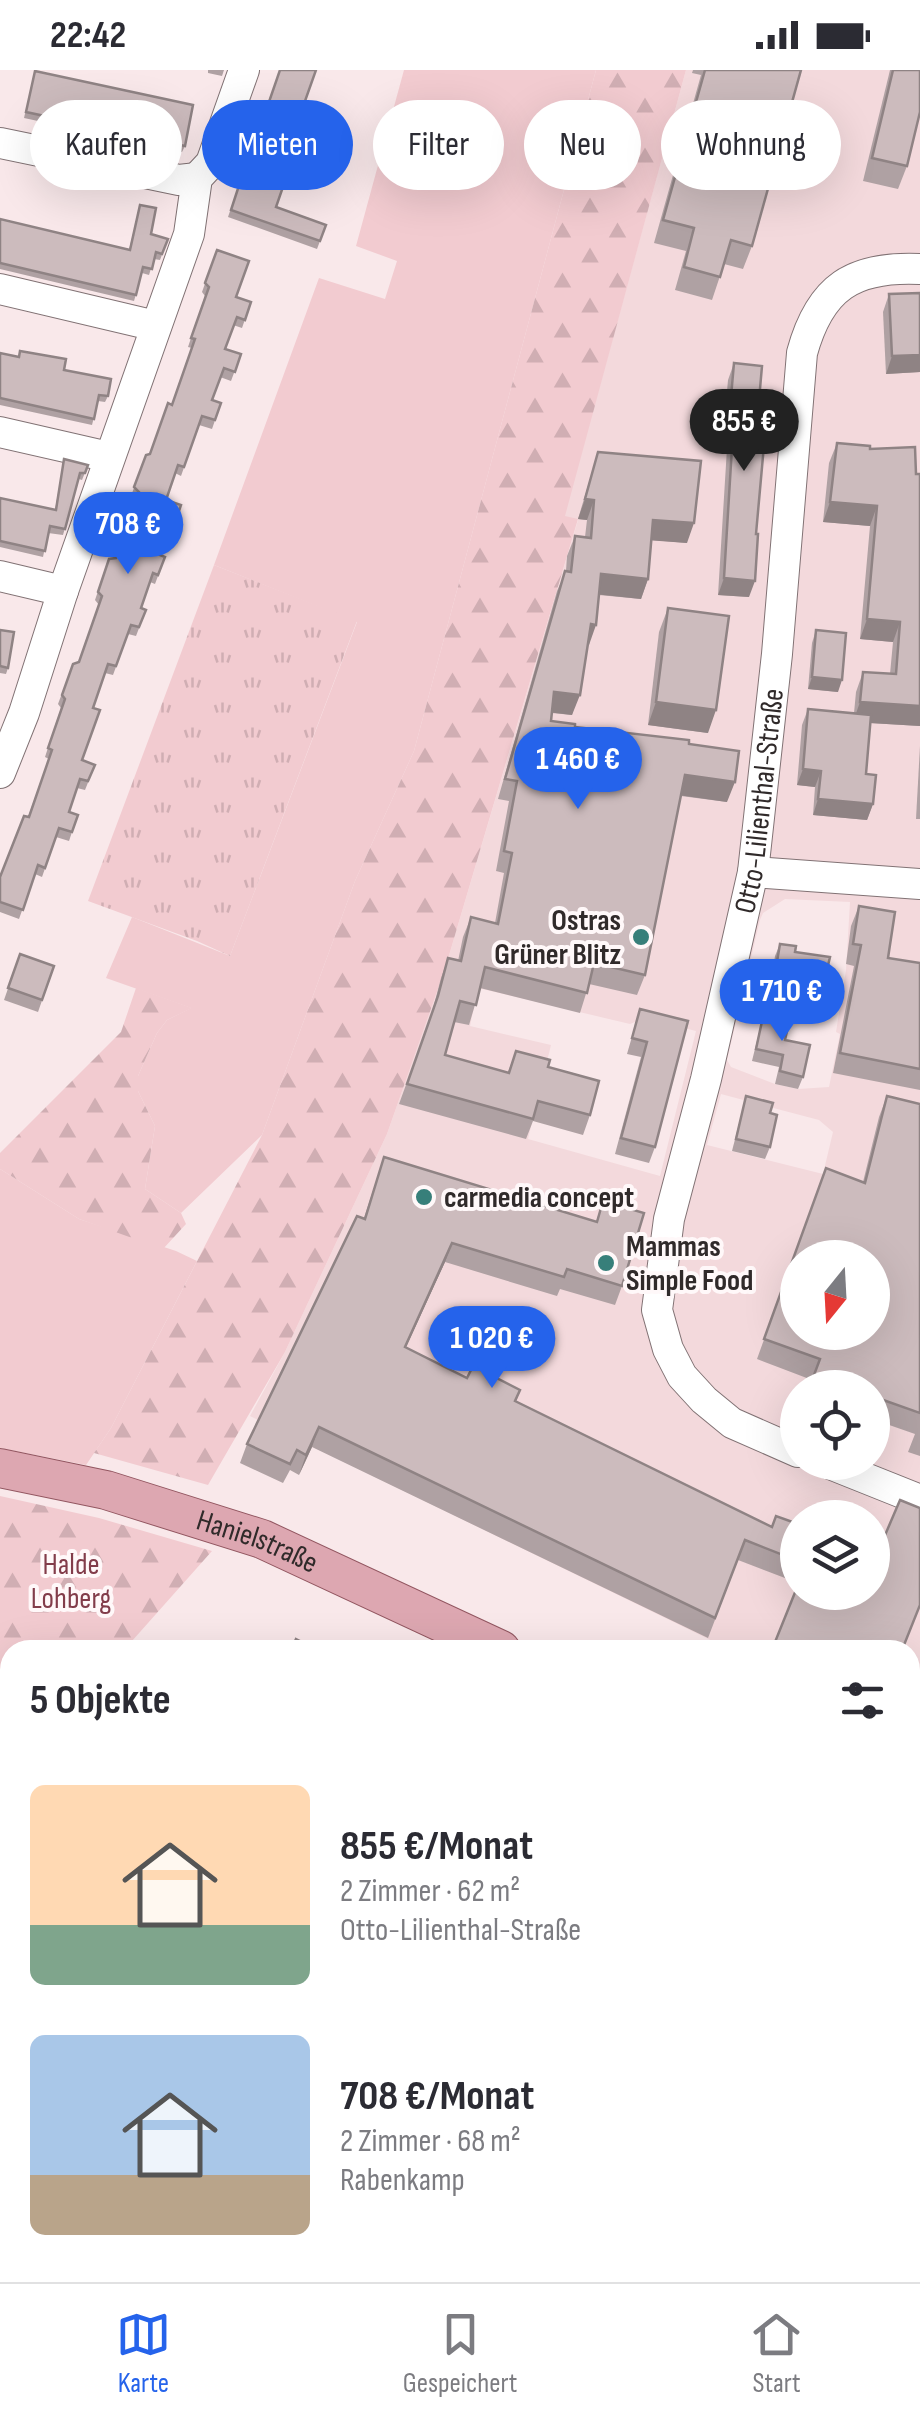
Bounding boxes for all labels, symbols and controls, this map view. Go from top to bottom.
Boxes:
text: 22:42 [50,13,126,58]
chip: Kaufen [30,100,182,190]
chip: Mieten [202,100,353,190]
chip: Filter [373,100,504,190]
chip: Neu [524,100,641,190]
chip: Wohnung [661,100,841,190]
pin: 855 € [674,389,814,474]
text: 855 € [712,402,776,441]
pin: 708 € [58,492,198,577]
text: 708 € [95,505,161,544]
street label: Otto-Lilienthal-Straße [727,687,792,917]
pin: 1 460 € [486,727,670,812]
text: 1 460 € [536,740,620,779]
place label: Ostras Grüner Blitz [494,903,621,973]
marker: Ostras Grüner Blitz [630,926,652,948]
pin: 1 710 € [690,959,874,1044]
text: 1 710 € [742,972,822,1011]
place label: carmedia concept [444,1180,634,1216]
marker: carmedia concept [413,1186,435,1208]
place label: Mammas Simple Food [626,1229,753,1299]
north arrow [780,1240,890,1350]
map controls [780,1240,890,1610]
marker: Mammas Simple Food [595,1252,617,1274]
pin: 1 020 € [400,1306,584,1391]
text: 1 020 € [450,1319,534,1358]
button: locate [780,1370,890,1480]
button: layers [780,1500,890,1610]
street label: Hanielstraße [192,1503,323,1581]
park label: Halde Lohberg [31,1547,111,1617]
icon: filters [835,1673,890,1728]
text: 5 Objekte [30,1675,171,1726]
text: 855 €/Monat [340,1821,533,1872]
icon: home [110,1825,230,1945]
text: 2 Zimmer · 62 m² [340,1872,520,1911]
text: Otto-Lilienthal-Straße [340,1911,581,1950]
text: 708 €/Monat [340,2071,534,2122]
icon: home [110,2075,230,2195]
text: 2 Zimmer · 68 m² [340,2122,521,2161]
text: Rabenkamp [340,2161,465,2200]
tab: Karte [116,2307,171,2400]
tab: Gespeichert [403,2307,517,2400]
tab: Start [749,2307,804,2400]

